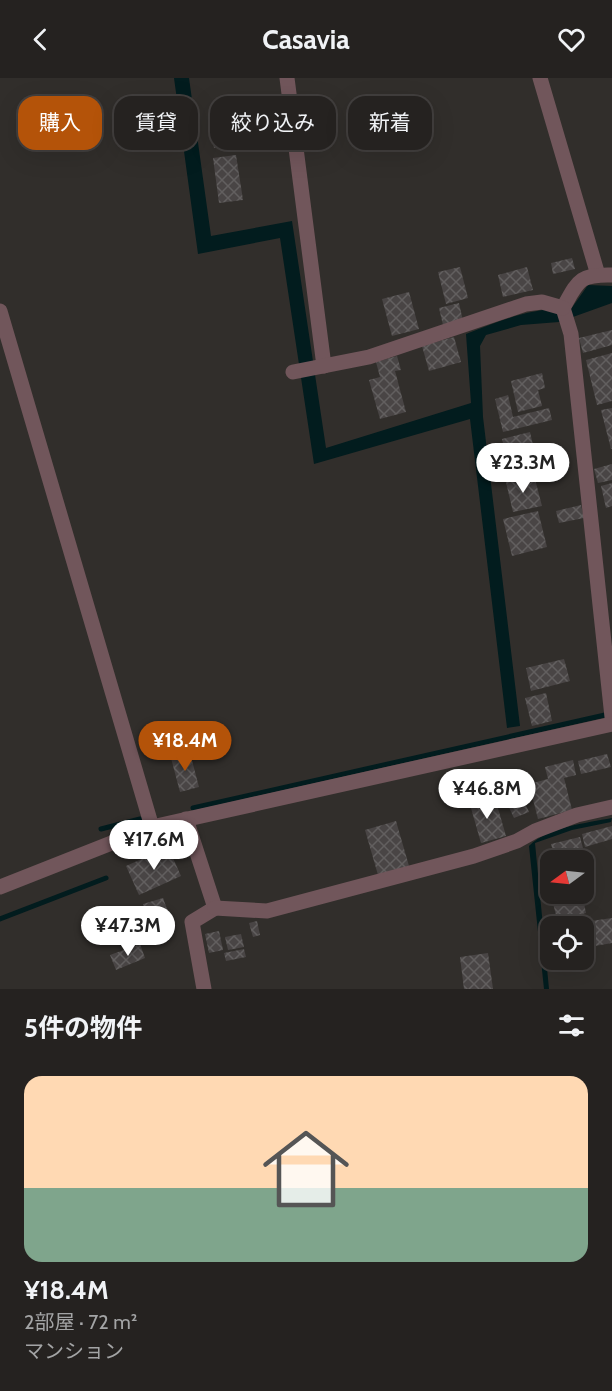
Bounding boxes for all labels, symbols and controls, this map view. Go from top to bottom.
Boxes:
icon: back [24,23,57,56]
text: Casavia [262,23,350,56]
icon: heart [555,23,588,56]
chip: 購入 [18,96,102,150]
chip: 賃貸 [114,96,198,150]
chip: 絞り込み [210,96,336,150]
chip: 新着 [348,96,432,150]
pin: ¥23.3M [474,443,572,494]
text: ¥23.3M [490,450,556,474]
pin: ¥18.4M [136,721,234,772]
text: ¥18.4M [152,728,218,752]
pin: ¥46.8M [438,769,536,820]
text: ¥46.8M [453,776,521,800]
pin: ¥17.6M [105,820,203,871]
text: ¥17.6M [123,827,185,851]
north arrow [540,850,594,904]
map controls [540,850,594,970]
pin: ¥47.3M [79,906,177,957]
text: ¥47.3M [95,913,161,937]
button: locate [540,916,594,970]
icon: filters [555,1009,588,1042]
text: 5件の物件 [24,1012,142,1044]
icon: home [252,1115,360,1223]
text: ¥18.4M [24,1274,109,1306]
text: 2部屋 · 72 m² [24,1310,137,1334]
text: マンション [24,1339,124,1363]

